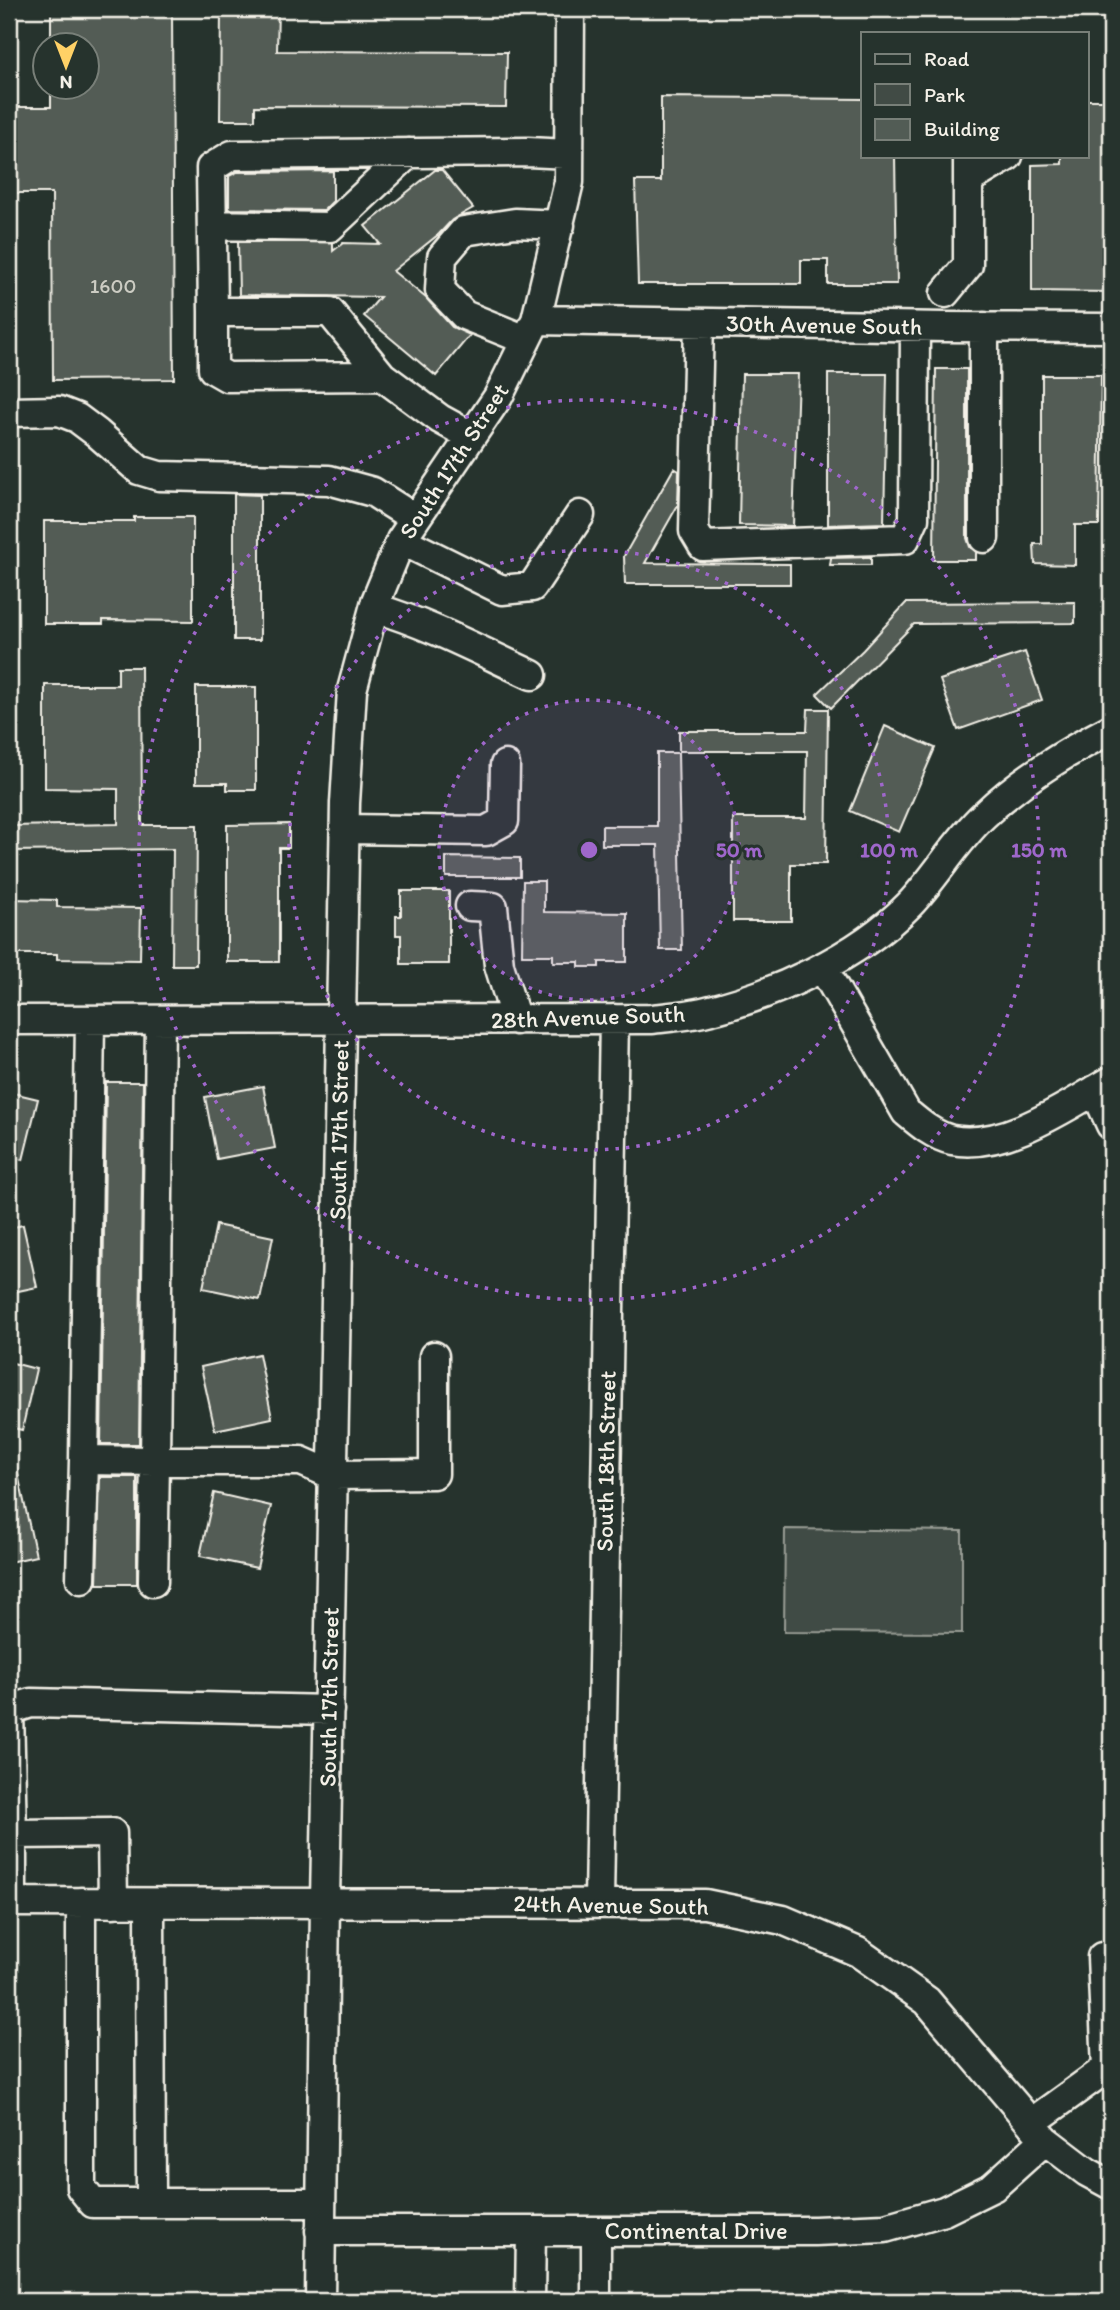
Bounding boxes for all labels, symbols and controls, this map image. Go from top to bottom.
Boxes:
north arrow [32,32,102,102]
legend [861,32,1088,158]
text: Road [924,46,970,71]
text: N [60,71,72,94]
text: Park [924,82,966,107]
text: Building [924,116,1000,141]
house number: 1600 [90,273,136,298]
street label: 30th Avenue South [726,308,922,341]
street label: South 17th Street [392,377,515,544]
text: 50 m [716,837,763,862]
text: 100 m [860,837,918,862]
text: 150 m [1011,837,1067,862]
centre of rings [577,838,601,862]
street label: 28th Avenue South [490,999,686,1034]
street label: South 17th Street [322,1040,355,1220]
street label: South 18th Street [589,1370,622,1552]
street label: South 17th Street [312,1607,345,1787]
street label: 24th Avenue South [513,1888,709,1921]
street label: Continental Drive [604,2216,788,2245]

